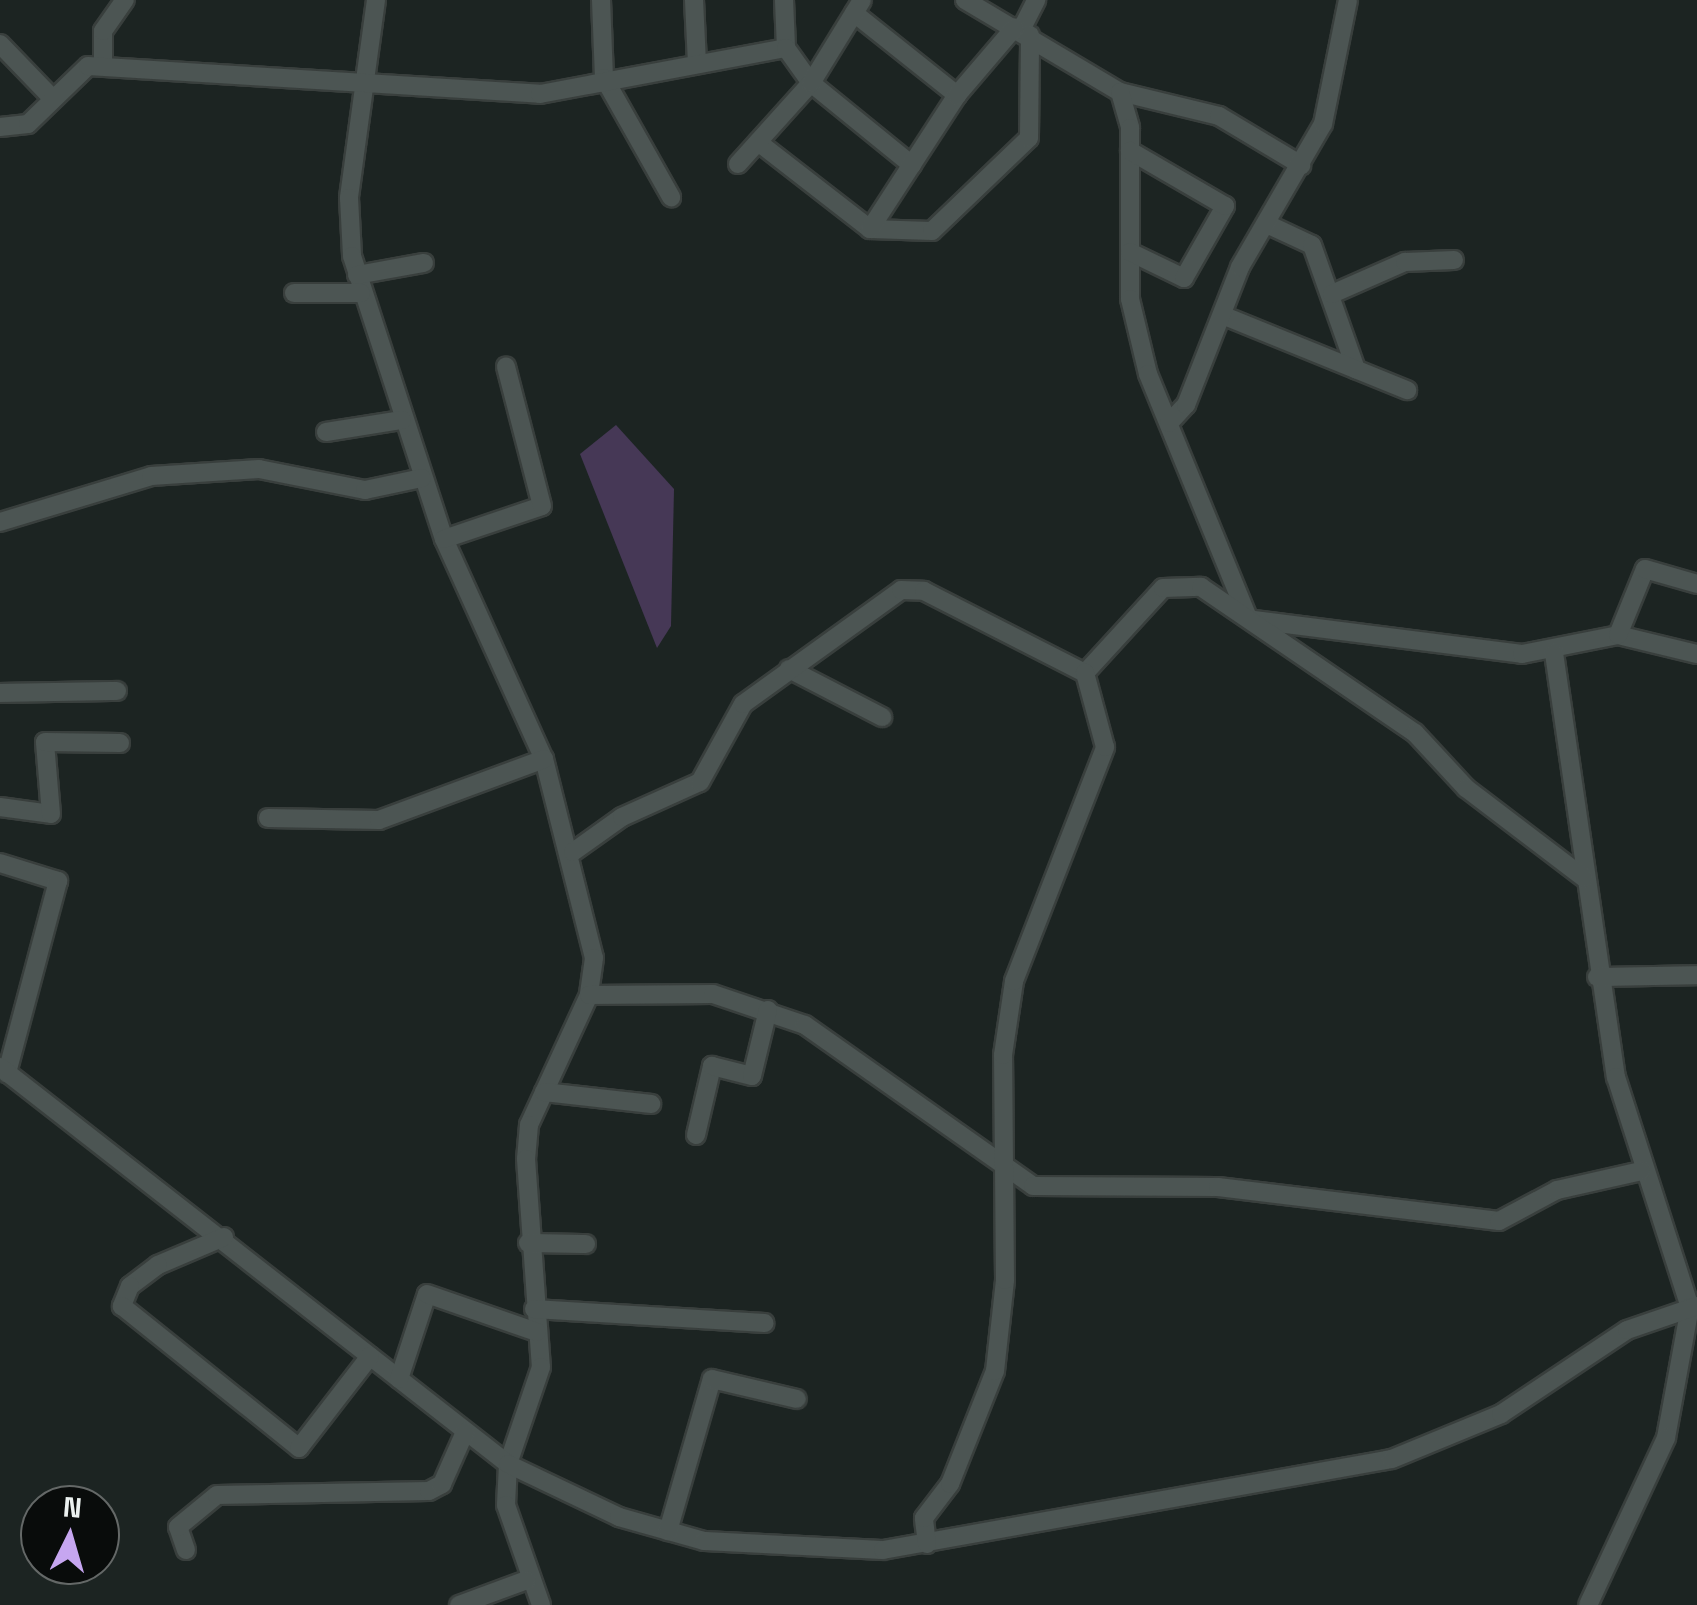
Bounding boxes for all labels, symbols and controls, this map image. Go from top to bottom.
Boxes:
north arrow [20,1485,120,1585]
text: N [62,1488,83,1526]

